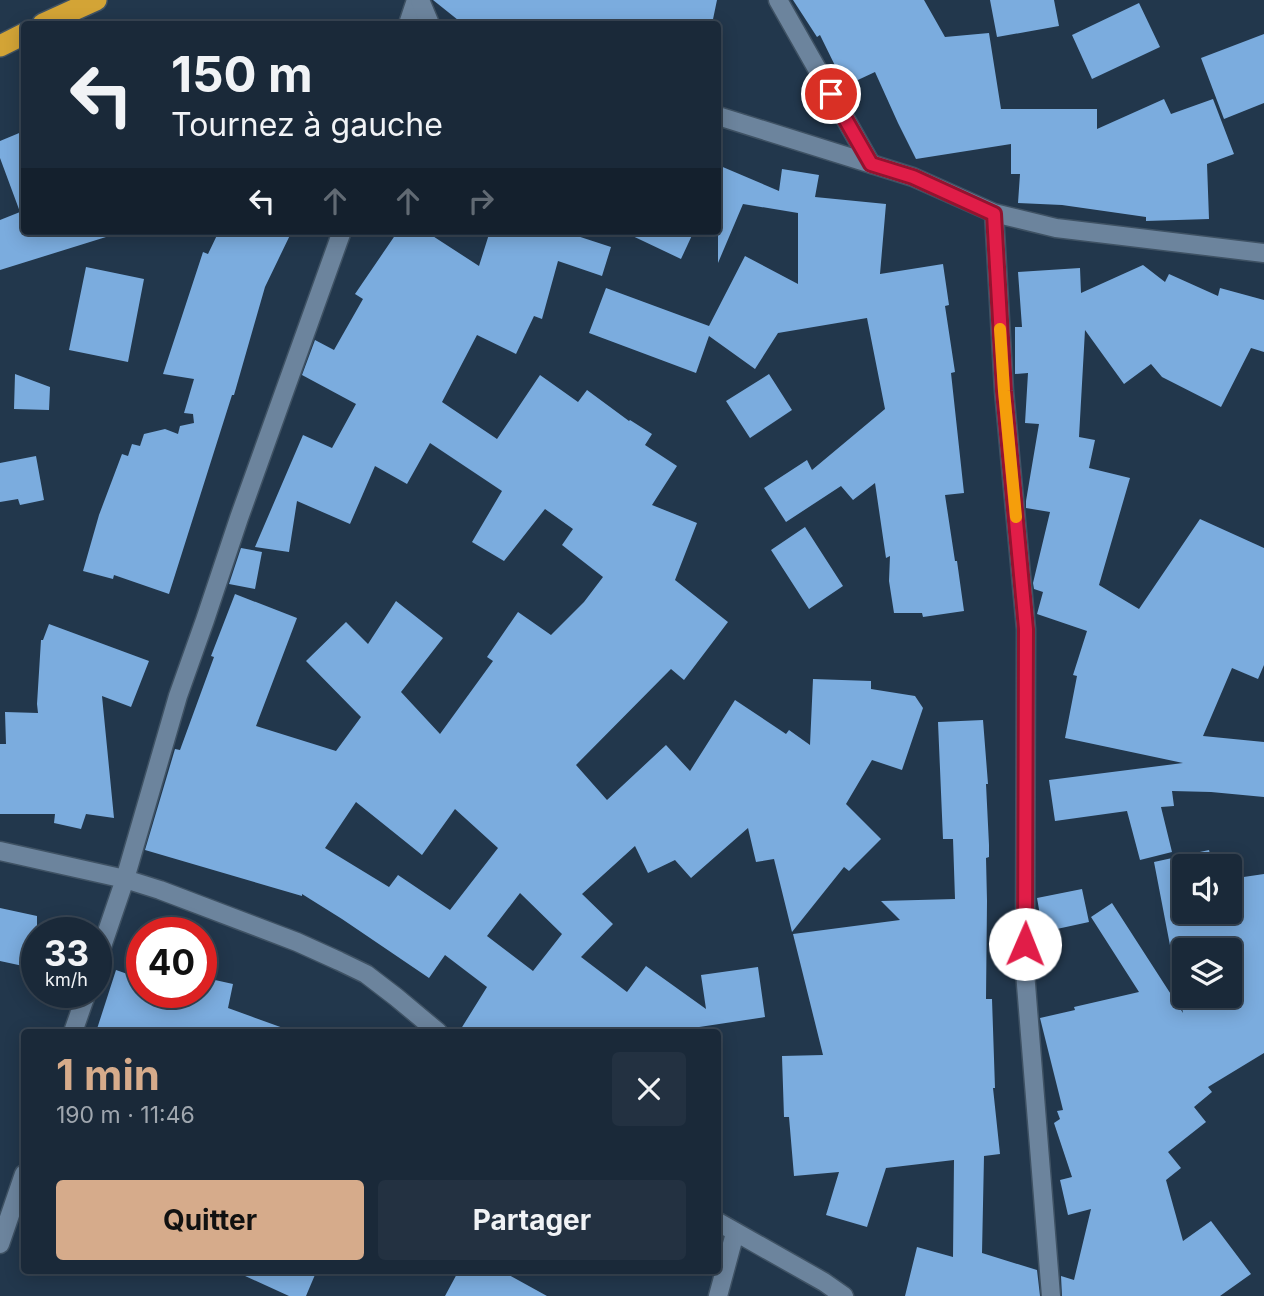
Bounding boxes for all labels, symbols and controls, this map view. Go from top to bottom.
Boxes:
text: 150 m [171,45,313,104]
icon: left [56,49,147,140]
pin [801,64,861,124]
icon: arrive [812,75,850,113]
text: Tournez à gauche [171,105,443,144]
icon: left [243,182,281,220]
icon: ahead [316,182,354,220]
icon: ahead [389,182,427,220]
icon: right [462,182,500,220]
map controls [1172,854,1242,1008]
button: sound [1172,854,1242,924]
position arrow [988,907,1062,981]
speed limit sign: 40 [126,917,217,1008]
text: 33 [44,932,89,974]
button: layers [1172,938,1242,1008]
text: km/h [45,969,88,990]
text: 1 min [56,1049,160,1100]
button: close [612,1052,686,1126]
text: 190 m · 11:46 [56,1101,195,1129]
button: Quitter [56,1180,364,1260]
button: Partager [378,1180,686,1260]

